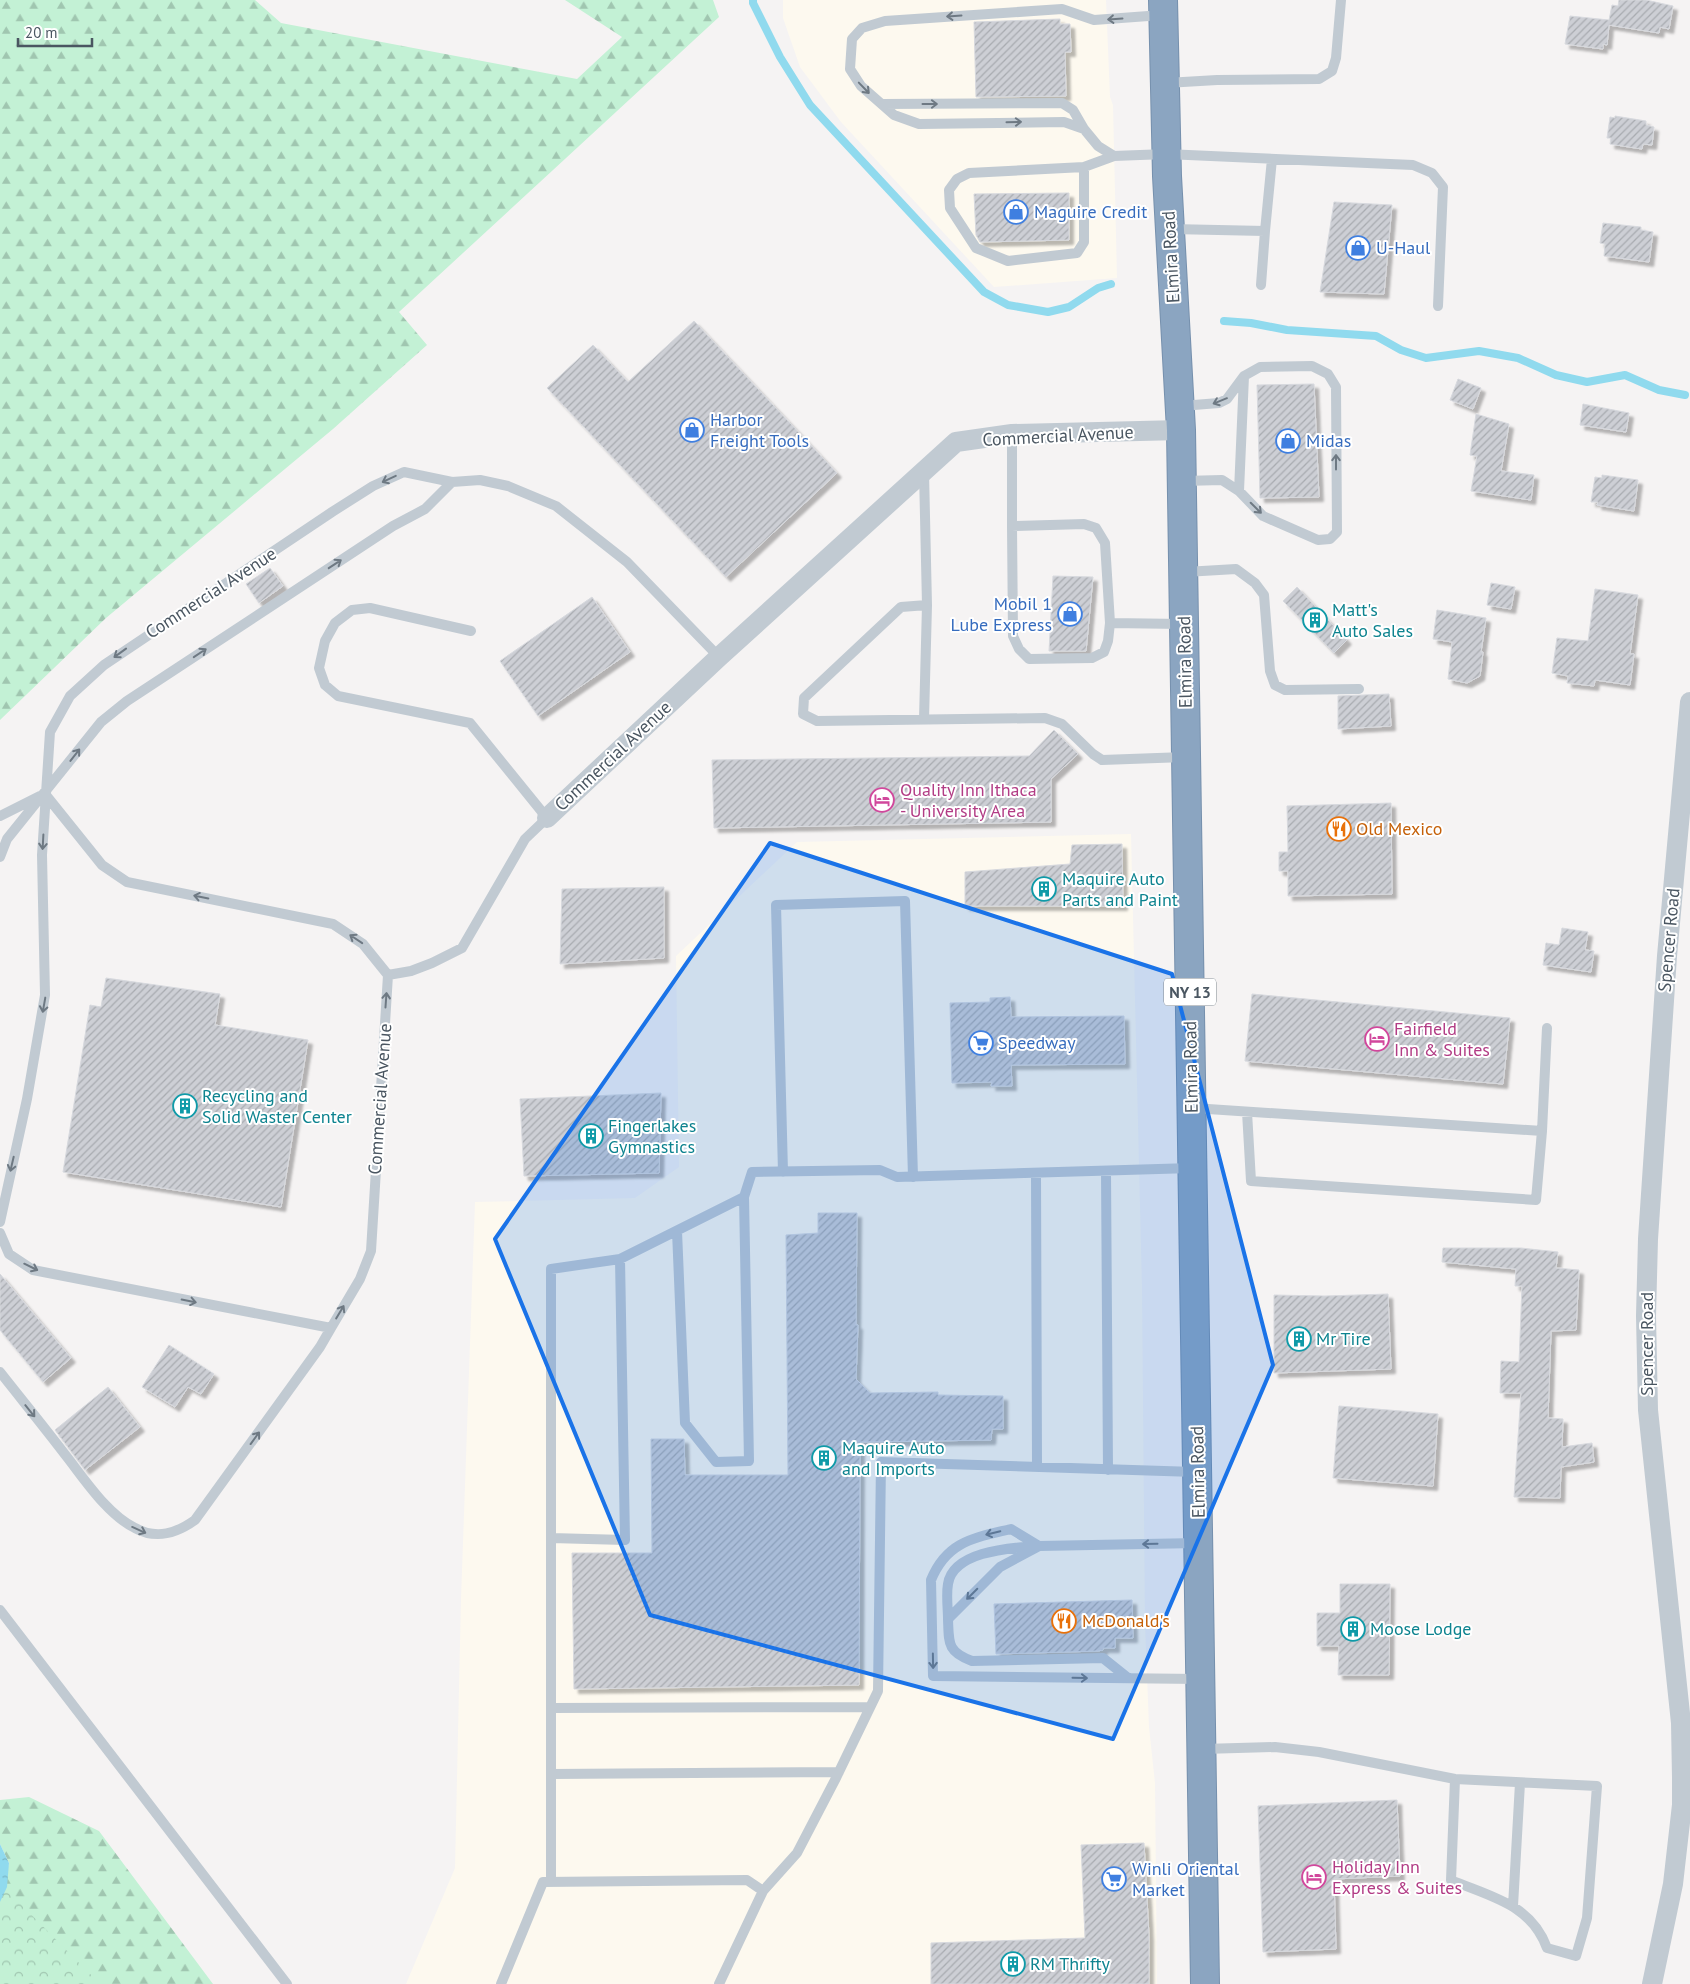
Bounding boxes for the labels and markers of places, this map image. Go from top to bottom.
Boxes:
shop icon: Maguire Credit [1003,199,1029,225]
place label: Maguire Credit [1034,200,1147,223]
shop icon: U-Haul [1345,235,1371,261]
place label: U-Haul [1376,236,1431,259]
place label: Harbor Freight Tools [710,408,809,452]
shop icon: Harbor Freight Tools [679,417,705,443]
shop icon: Midas [1275,428,1301,454]
place label: Midas [1306,429,1351,452]
place label: Mobil 1 Lube Express [951,592,1052,636]
place label: Matt's Auto Sales [1332,598,1413,642]
shop icon: Mobil 1 Lube Express [1057,601,1083,627]
building icon: Matt's Auto Sales [1302,607,1328,633]
place label: Quality Inn Ithaca - University Area [900,778,1037,822]
hotel icon: Quality Inn Ithaca - University Area [869,787,895,813]
restaurant icon: Old Mexico [1326,816,1352,842]
place label: Old Mexico [1356,817,1442,840]
place label: Maquire Auto Parts and Paint [1062,867,1178,911]
building icon: Maquire Auto Parts and Paint [1031,876,1057,902]
place label: Fairfield Inn & Suites [1394,1017,1490,1061]
hotel icon: Fairfield Inn & Suites [1364,1026,1390,1052]
supermarket icon: Speedway [968,1030,994,1056]
place label: Speedway [998,1031,1076,1054]
place label: Recycling and Solid Waster Center [202,1084,352,1128]
building icon: Recycling and Solid Waster Center [172,1093,198,1119]
place label: Fingerlakes Gymnastics [608,1114,696,1158]
building icon: Fingerlakes Gymnastics [578,1123,604,1149]
building icon: Mr Tire [1286,1326,1312,1352]
place label: Mr Tire [1316,1327,1371,1350]
place label: Maquire Auto and Imports [842,1436,945,1480]
building icon: Maquire Auto and Imports [811,1445,837,1471]
restaurant icon: McDonald's [1051,1608,1077,1634]
place label: McDonald's [1082,1609,1170,1632]
building icon: Moose Lodge [1340,1616,1366,1642]
place label: Moose Lodge [1370,1617,1471,1640]
place label: Holiday Inn Express & Suites [1332,1855,1462,1899]
place label: Winli Oriental Market [1132,1857,1240,1901]
hotel icon: Holiday Inn Express & Suites [1301,1864,1327,1890]
supermarket icon: Winli Oriental Market [1101,1866,1127,1892]
building icon: RM Thrifty [1000,1951,1026,1977]
place label: RM Thrifty [1030,1952,1111,1975]

